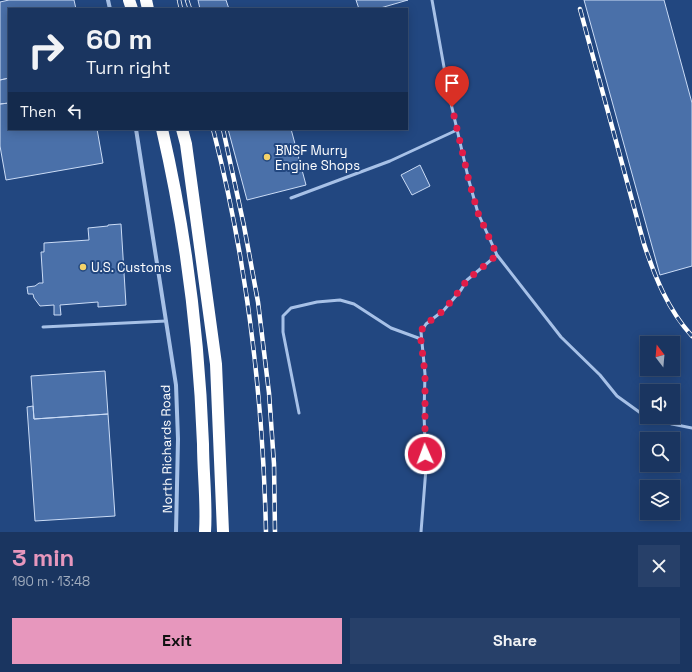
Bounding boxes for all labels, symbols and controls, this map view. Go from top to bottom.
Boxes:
text: 60 m [86,21,152,57]
icon: right [20,24,72,76]
text: Turn right [86,56,170,79]
pin [435,66,469,107]
icon: arrive [441,72,463,94]
icon: left [64,100,86,122]
text: Then [20,102,56,121]
place label: BNSF Murry Engine Shops [275,142,360,174]
marker: BNSF Murry Engine Shops [262,152,272,162]
place label: U.S. Customs [91,259,172,276]
marker: U.S. Customs [78,262,88,272]
north arrow [640,336,680,376]
map controls [640,336,680,520]
button: sound [640,384,680,424]
street label: North Richards Road [157,385,176,513]
button: search [640,432,680,472]
position arrow [404,433,446,475]
button: layers [640,480,680,520]
text: 3 min [12,542,74,573]
button: close [638,545,680,587]
text: 190 m · 13:48 [12,573,90,590]
button: Exit [12,618,342,664]
button: Share [350,618,680,664]

